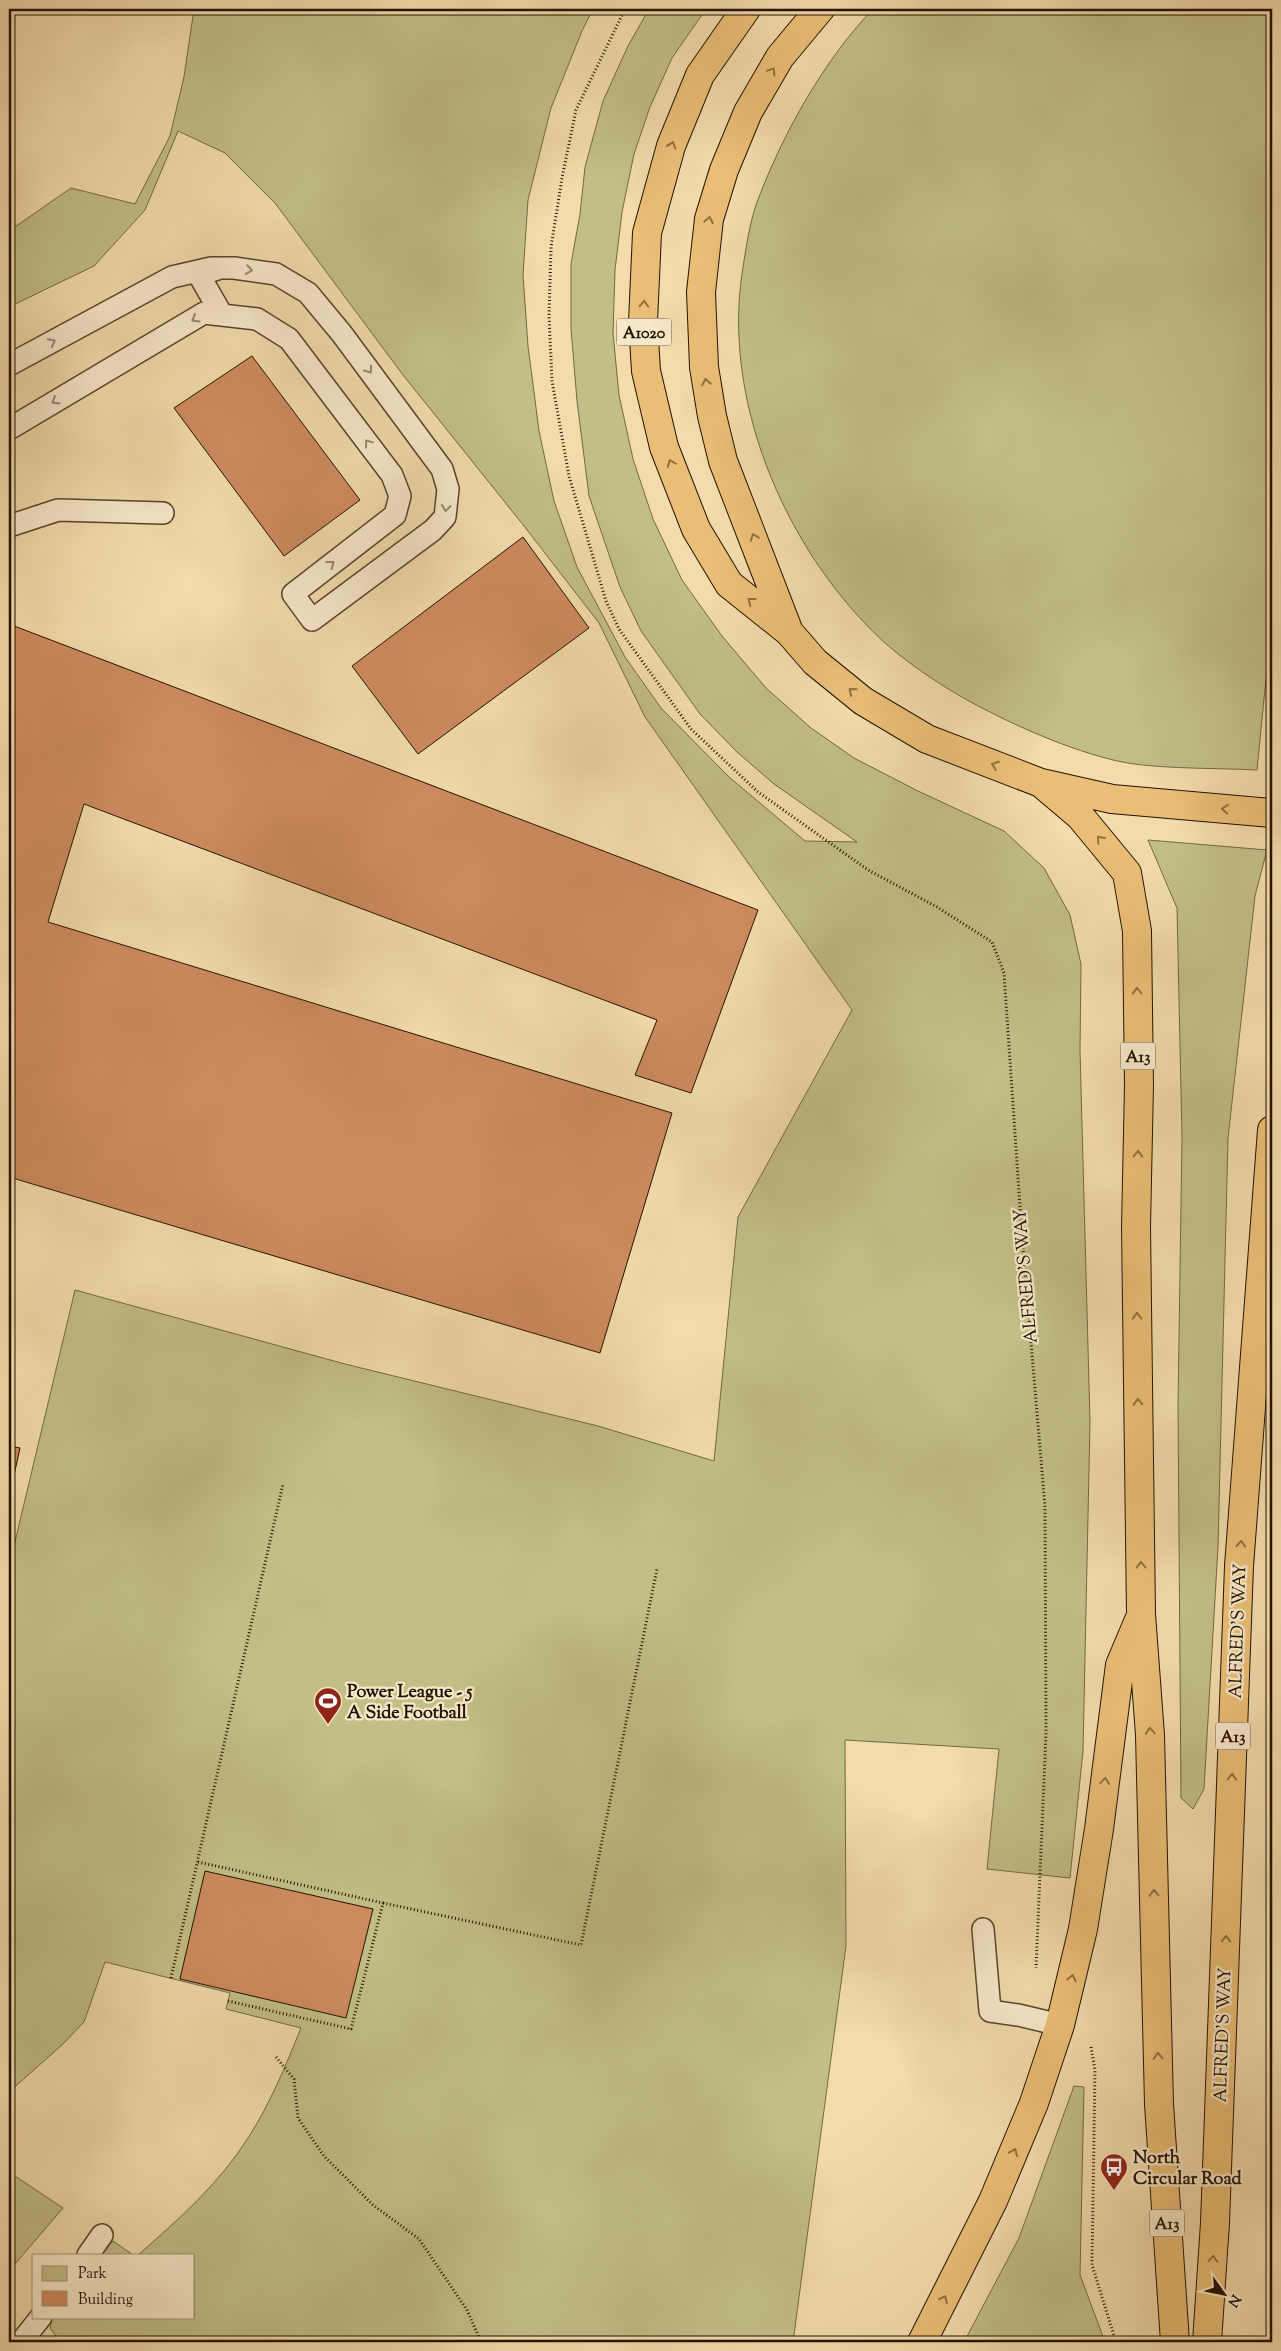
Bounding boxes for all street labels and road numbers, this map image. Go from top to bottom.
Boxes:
road number: A1020 [616,318,672,346]
road number: A13 [1120,1042,1156,1070]
street label: ALFRED'S WAY [1008,1207,1046,1344]
street label: ALFRED'S WAY [1224,1563,1254,1699]
road number: A13 [1216,1722,1250,1750]
street label: ALFRED'S WAY [1209,1967,1239,2103]
road number: A13 [1150,2210,1184,2236]

